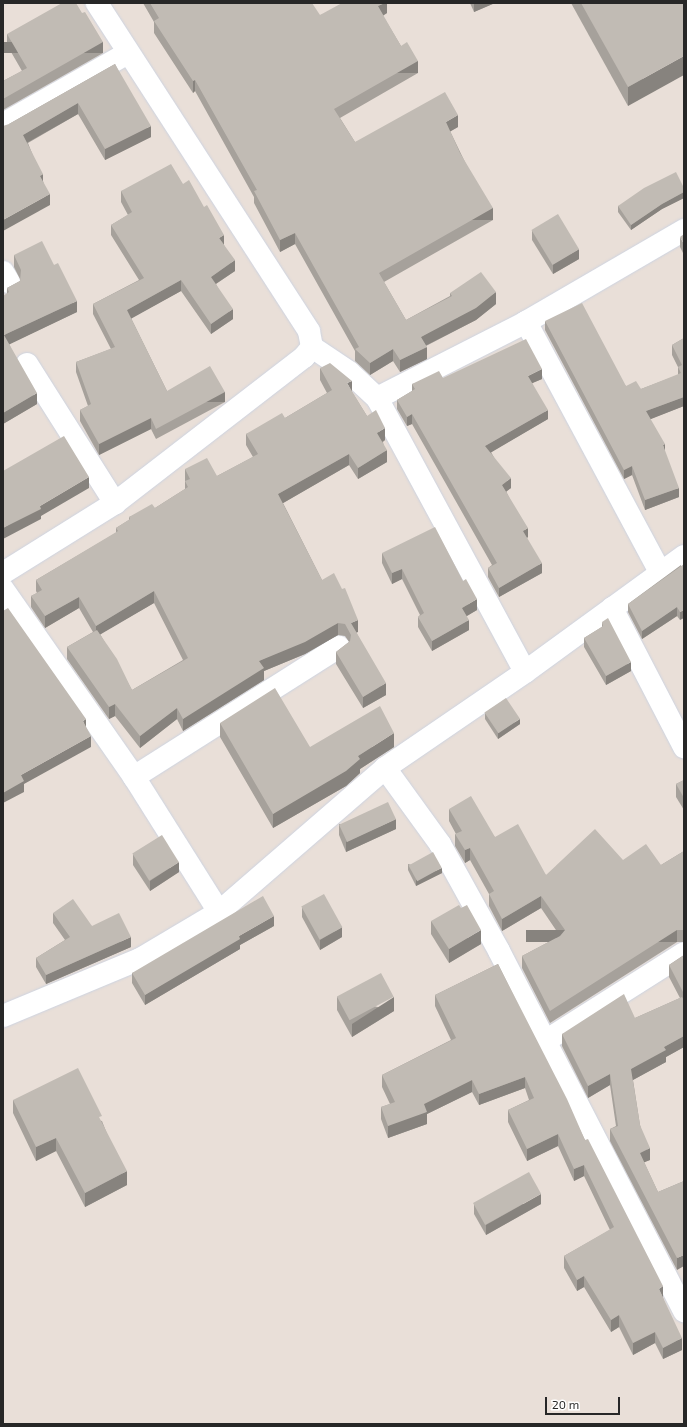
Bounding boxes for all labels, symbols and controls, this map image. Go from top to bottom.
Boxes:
scale bar [547,1389,622,1415]
text: 20 m [552,1397,579,1411]

